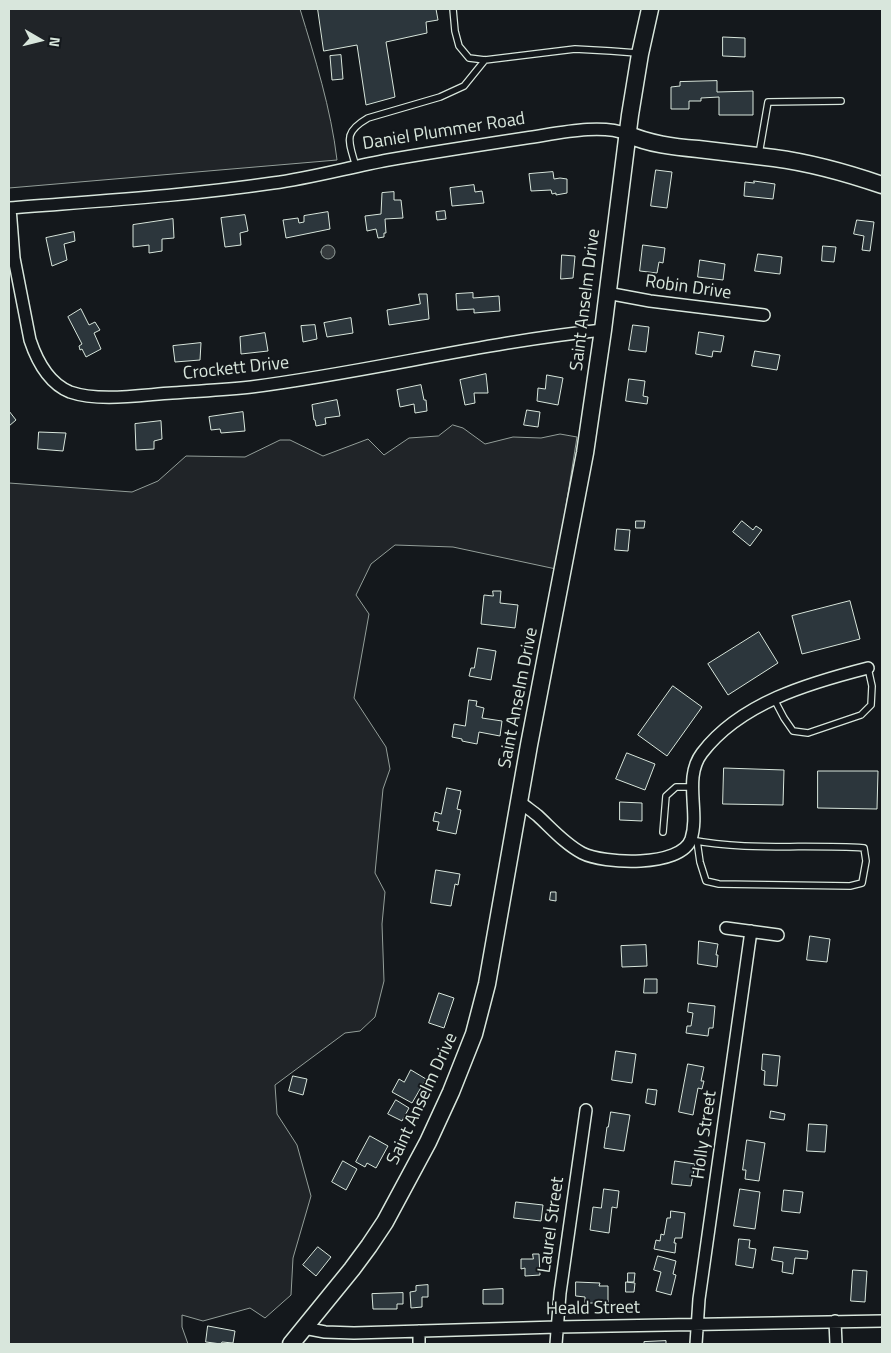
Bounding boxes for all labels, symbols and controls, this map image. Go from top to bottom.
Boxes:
north arrow [15,15,65,65]
text: N [44,36,66,48]
street label: Daniel Plummer Road [361,108,527,156]
street label: Saint Anselm Drive [567,228,605,372]
street label: Robin Drive [644,271,732,305]
street label: Crockett Drive [182,353,290,385]
street label: Saint Anselm Drive [495,626,543,770]
street label: Saint Anselm Drive [383,1030,463,1168]
street label: Holly Street [688,1089,722,1181]
street label: Laurel Street [535,1176,569,1274]
street label: Heald Street [546,1297,640,1321]

